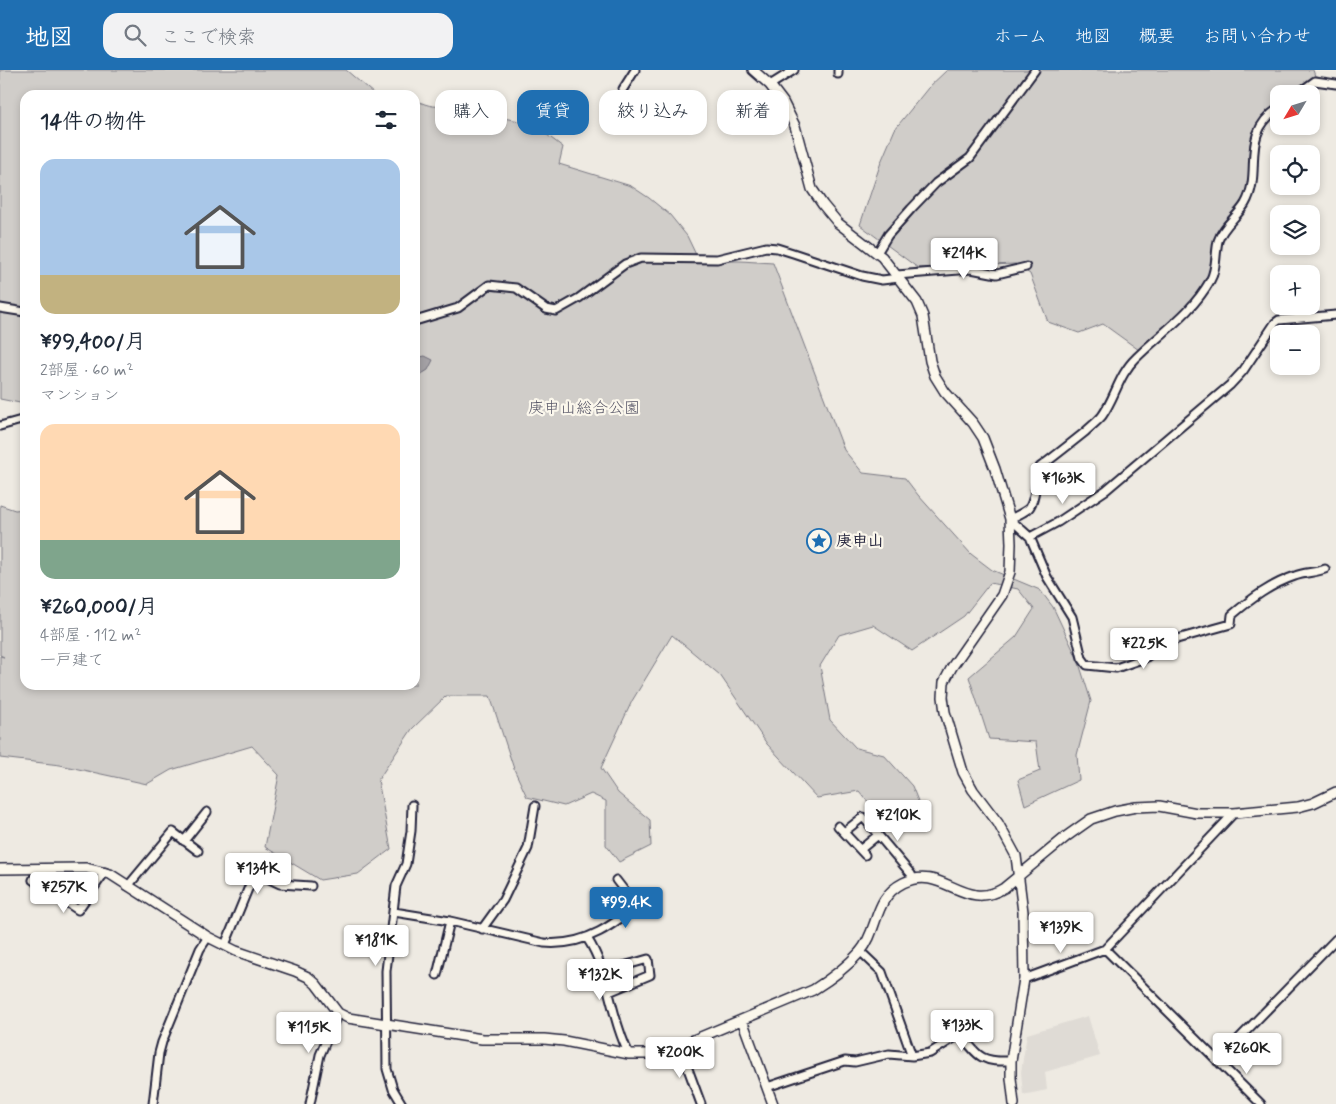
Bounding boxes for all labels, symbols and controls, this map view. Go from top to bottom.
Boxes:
search box [103,13,453,58]
icon: search [121,21,149,49]
text: 地図 [25,23,73,54]
text: ここで検索 [161,25,256,50]
text: ホーム [994,25,1047,49]
text: 地図 [1075,25,1111,49]
text: 概要 [1139,25,1175,49]
text: お問い合わせ [1203,25,1311,49]
north arrow [1270,85,1320,135]
map controls [1270,85,1320,375]
chip: 購入 [435,90,507,135]
chip: 賃貸 [517,90,589,135]
chip: 絞り込み [599,90,707,135]
chip: 新着 [717,90,789,135]
icon: filters [372,106,400,134]
text: 14件の物件 [40,108,146,136]
button: locate [1270,145,1320,195]
icon: home [175,192,265,282]
button: layers [1270,205,1320,255]
pin: ¥214K [929,238,999,280]
text: ¥214K [942,243,986,264]
button: + [1270,265,1320,315]
button: − [1270,325,1320,375]
text: ¥99,400/月 [40,328,146,356]
text: 2部屋 · 60 m² [40,360,134,381]
text: マンション [40,385,119,406]
park label: 庚申山総合公園 [528,398,640,419]
icon: home [175,457,265,547]
pin: ¥163K [1028,462,1098,505]
text: ¥163K [1041,468,1085,489]
place icon: 庚申山 [806,528,832,554]
place label: 庚申山 [836,531,884,552]
text: ¥260,000/月 [40,593,158,621]
text: 4部屋 · 112 m² [40,625,141,646]
pin: ¥225K [1109,628,1179,670]
text: ¥225K [1121,633,1167,654]
text: 一戸建て [40,650,104,671]
pin: ¥210K [863,800,933,842]
text: ¥210K [876,805,920,826]
pin: ¥134K [223,852,293,895]
text: ¥134K [236,858,280,879]
pin: ¥257K [29,872,99,914]
text: ¥257K [41,877,87,898]
pin: ¥99.4K [585,886,667,929]
text: ¥99.4K [601,892,651,913]
pin: ¥139K [1026,912,1096,954]
text: ¥139K [1040,917,1082,938]
pin: ¥181K [341,924,411,967]
text: ¥181K [355,930,397,951]
pin: ¥132K [565,958,635,1001]
text: ¥132K [578,964,622,985]
pin: ¥133K [927,1010,997,1052]
pin: ¥115K [274,1012,344,1054]
text: ¥133K [942,1015,982,1036]
text: ¥115K [287,1017,331,1038]
pin: ¥260K [1212,1032,1282,1075]
pin: ¥200K [645,1036,715,1079]
text: ¥260K [1224,1038,1270,1059]
text: ¥200K [656,1042,704,1063]

